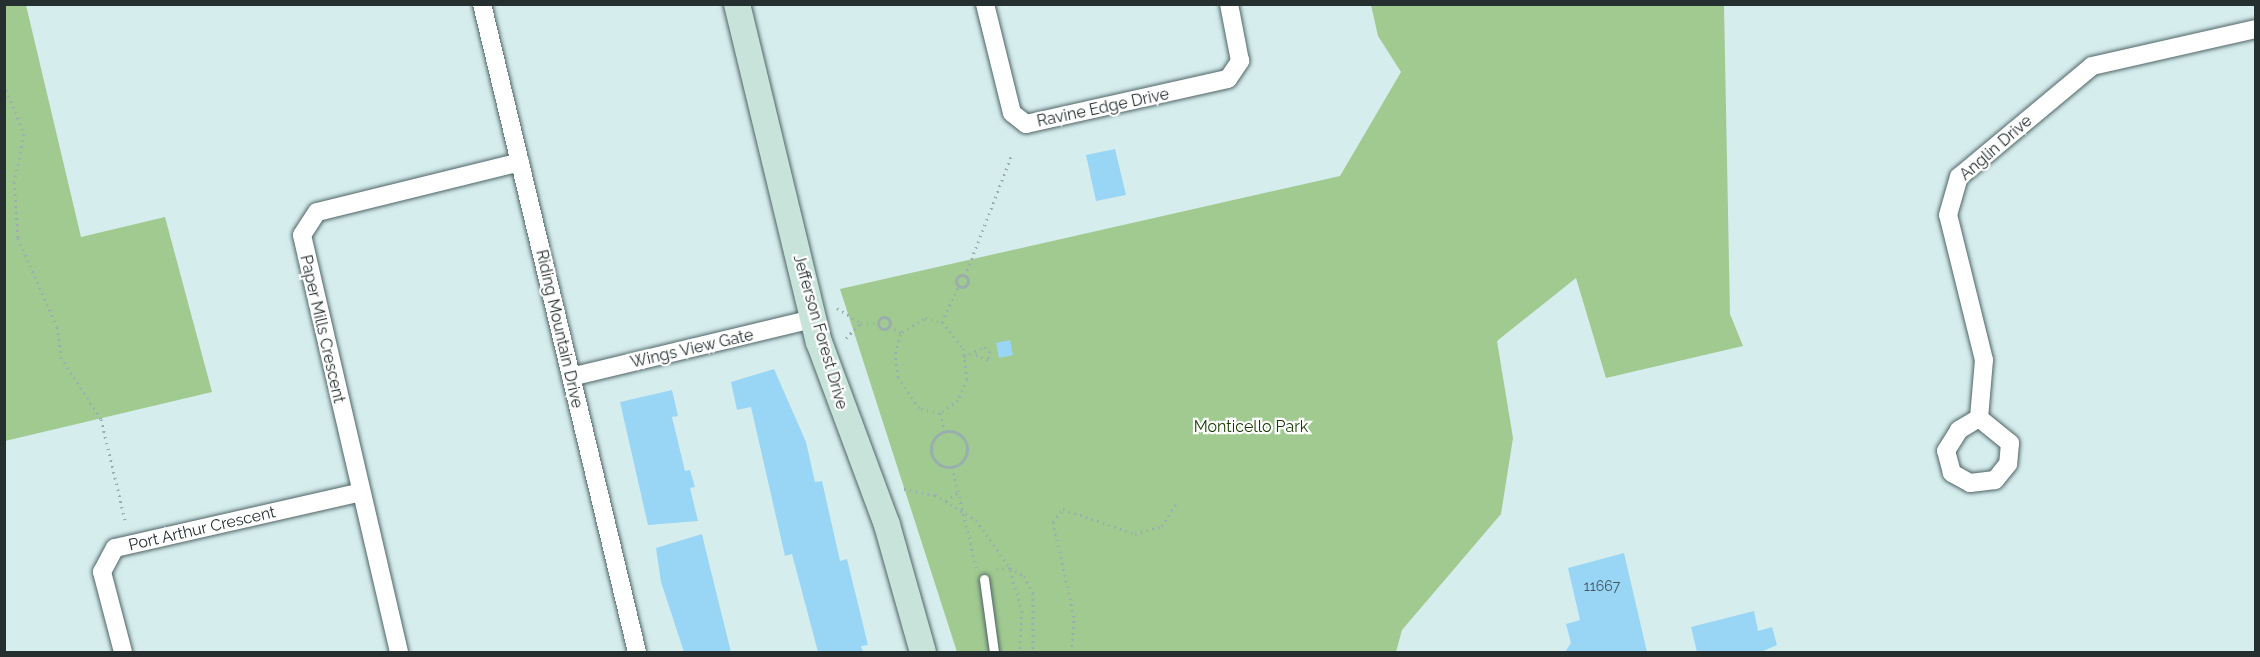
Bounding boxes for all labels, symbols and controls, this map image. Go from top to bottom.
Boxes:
street label: Ravine Edge Drive [1035,85,1171,131]
street label: Anglin Drive [1956,111,2036,185]
street label: Riding Mountain Drive [531,248,587,410]
street label: Jefferson Forest Drive [789,252,851,412]
street label: Paper Mills Crescent [296,253,348,405]
street label: Wings View Gate [628,325,756,373]
park label: Monticello Park [1194,417,1308,437]
street label: Port Arthur Crescent [126,503,278,555]
house number: 11667 [1584,578,1620,594]

